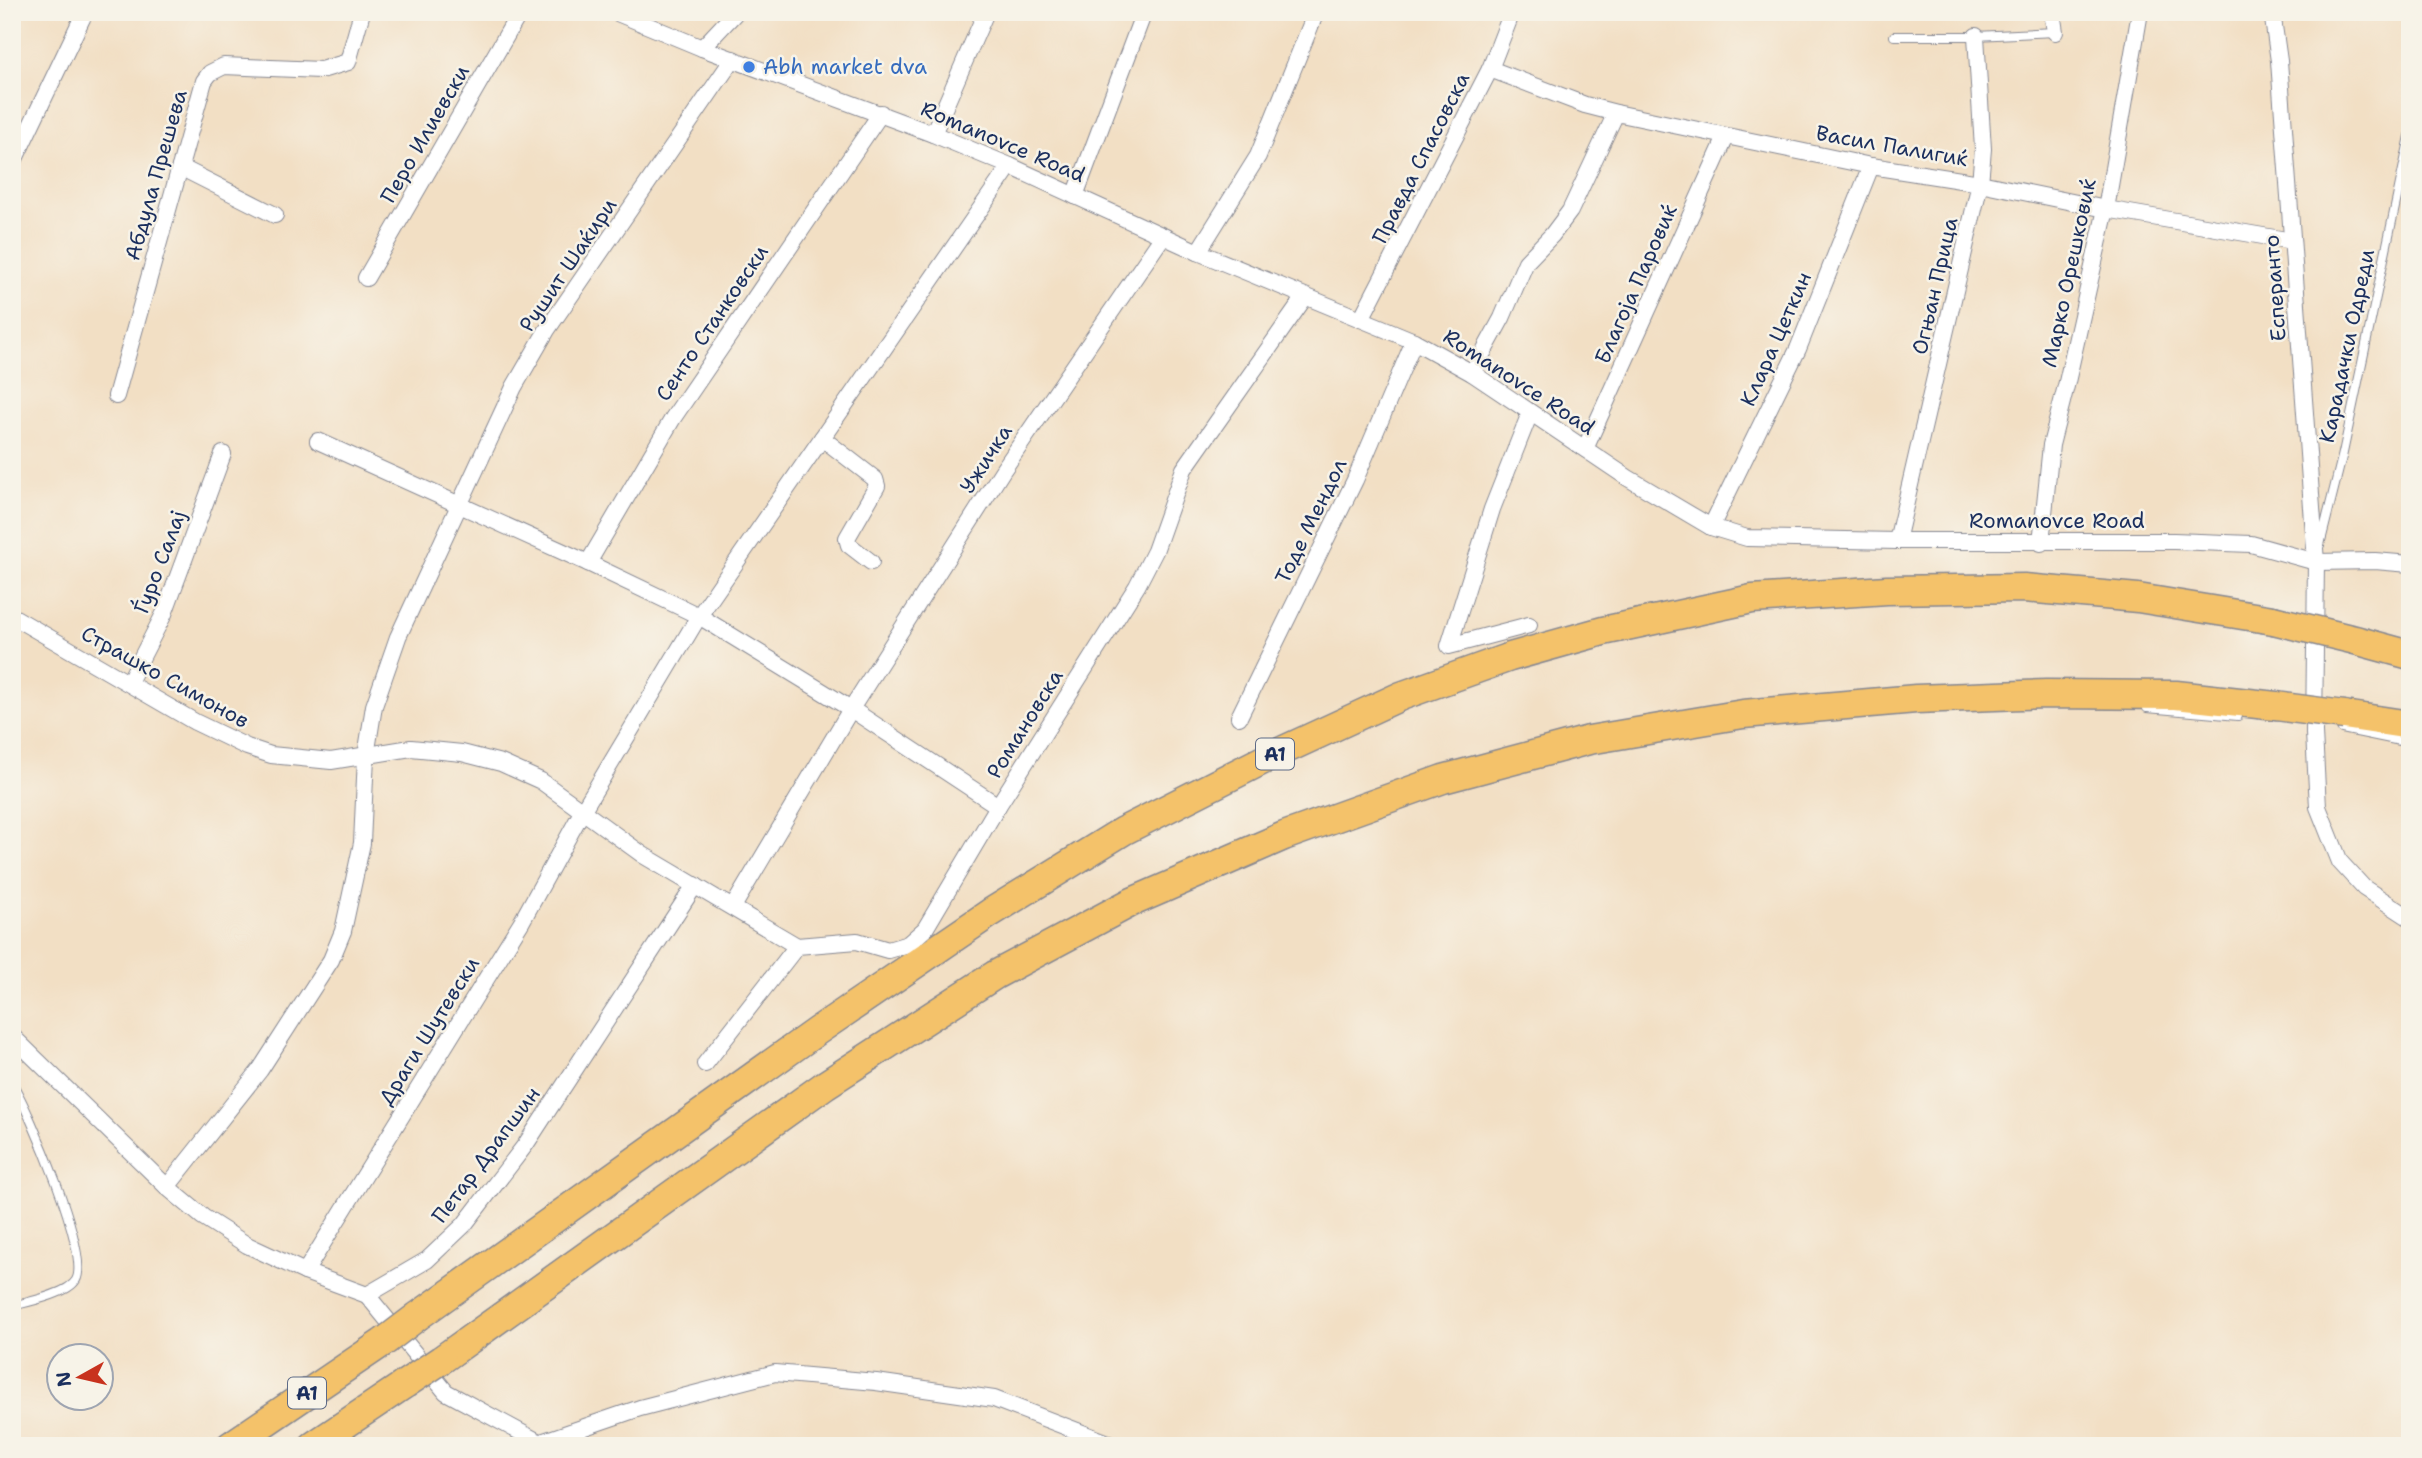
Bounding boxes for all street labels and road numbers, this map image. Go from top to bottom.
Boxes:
street label: Перо Илиевски [374,60,476,208]
street label: Правда Спасовска [1366,68,1476,248]
street label: Абдула Прешева [118,86,194,264]
street label: Romanovce Road [917,95,1089,189]
street label: Васил Палигиќ [1814,119,1970,173]
street label: Марко Орешковиќ [2035,176,2103,370]
street label: Рушит Шаќири [513,192,623,337]
street label: Благоја Паровиќ [1588,200,1684,368]
street label: Огњан Прица [1906,215,1964,357]
street label: Есперанто [2257,234,2293,342]
street label: Сенто Станковски [649,239,775,407]
street label: Карадачки Одреди [2313,246,2381,446]
street label: Клара Цеткин [1734,267,1818,411]
street label: Romanovce Road [1438,322,1600,442]
street label: Ужичка [953,419,1019,499]
street label: Тоде Мендол [1269,453,1354,588]
street label: Ѓуро Салај [127,506,193,618]
street label: Romanovce Road [1969,507,2145,535]
street label: Страшко Симонов [76,619,254,735]
street label: Романовска [980,664,1070,784]
road number: A1 [1256,738,1294,769]
street label: Драги Шутевски [372,951,486,1110]
street label: Петар Драпшин [425,1081,547,1229]
road number: A1 [288,1378,326,1408]

